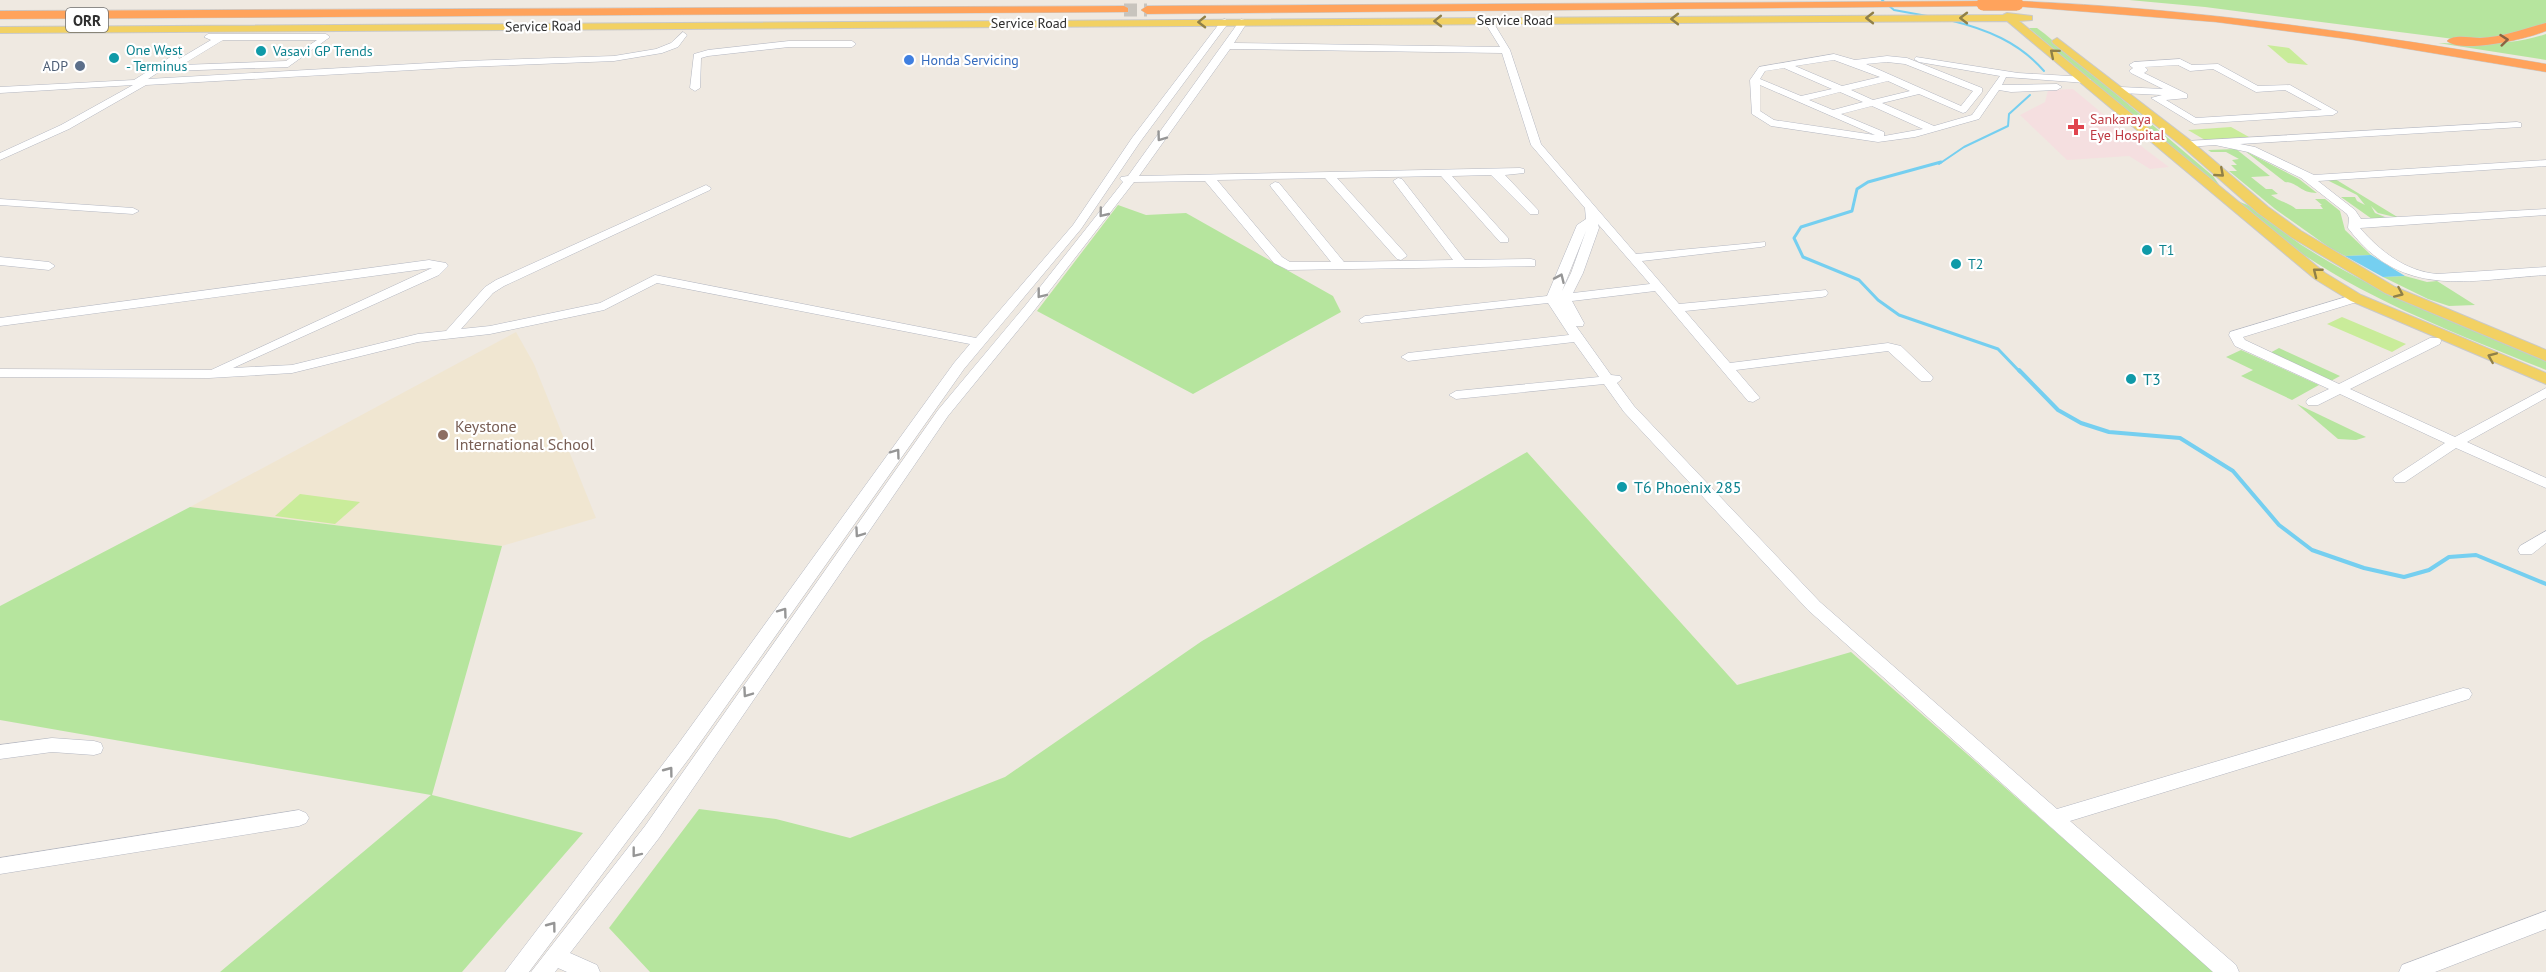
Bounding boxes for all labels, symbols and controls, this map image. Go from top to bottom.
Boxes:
road number: ORR [66,8,108,32]
street label: Service Road [1477,11,1553,29]
one-way arrow [1866,12,1875,24]
one-way arrow [1960,12,1969,24]
one-way arrow [1671,13,1680,25]
street label: Service Road [991,14,1067,32]
one-way arrow [1434,14,1443,27]
street label: Service Road [505,16,581,36]
one-way arrow [1197,16,1206,28]
one-way arrow [2499,34,2509,46]
place label: One West - Terminus [126,41,187,75]
place label: Vasavi GP Trends [272,42,373,60]
marker: Vasavi GP Trends [254,44,268,58]
one-way arrow [2050,50,2061,61]
marker: One West - Terminus [107,51,121,65]
place label: Honda Servicing [921,51,1019,69]
marker: Honda Servicing [902,53,916,67]
place label: ADP [43,57,68,75]
marker: ADP [73,59,87,73]
place label: Sankaraya Eye Hospital [2090,110,2165,144]
marker: Sankaraya Eye Hospital [2067,118,2085,136]
one-way arrow [1158,130,1169,141]
one-way arrow [2213,166,2224,177]
one-way arrow [1099,206,1110,217]
place label: T1 [2159,241,2174,259]
marker: T1 [2140,243,2154,257]
place label: T2 [1968,255,1983,273]
marker: T2 [1949,257,1963,271]
one-way arrow [2313,269,2324,280]
one-way arrow [1553,273,1565,284]
one-way arrow [2392,286,2403,298]
one-way arrow [1037,287,1048,298]
one-way arrow [2487,352,2498,364]
place label: T3 [2143,369,2161,389]
marker: T3 [2124,372,2138,386]
place label: Keystone International School [455,416,594,454]
marker: Keystone International School [436,428,450,442]
one-way arrow [889,449,900,460]
place label: T6 Phoenix 285 [1634,477,1742,497]
marker: T6 Phoenix 285 [1615,480,1629,494]
one-way arrow [855,526,866,537]
one-way arrow [776,608,787,619]
one-way arrow [743,686,754,697]
one-way arrow [662,766,673,777]
one-way arrow [632,846,643,857]
one-way arrow [545,922,556,933]

